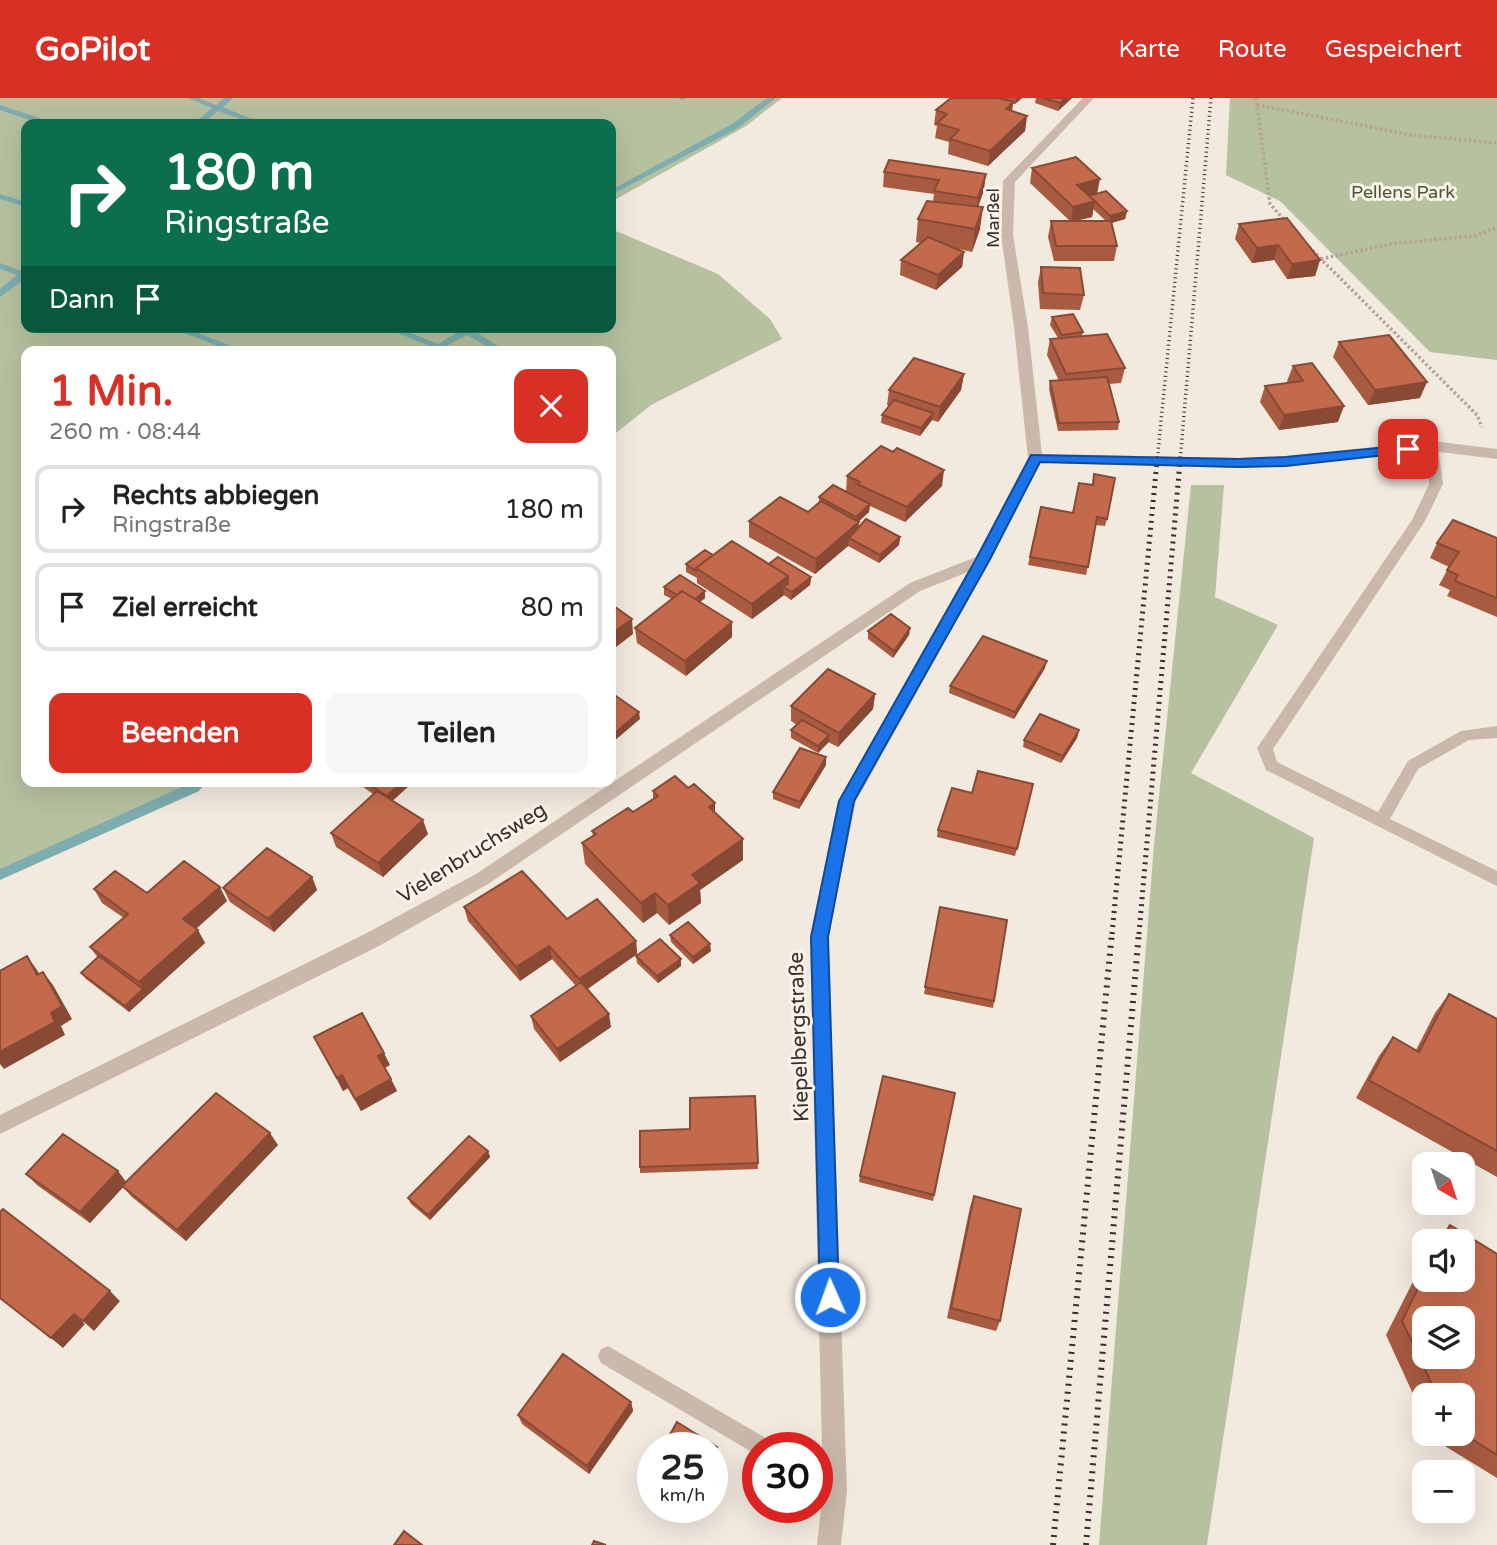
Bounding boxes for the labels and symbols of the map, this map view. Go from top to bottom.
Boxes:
park label: Pellens Park [1351,181,1455,203]
street label: Marßel [982,188,1004,248]
pin [1378,419,1438,479]
street label: Vielenbruchsweg [393,797,551,909]
street label: Kiepelbergstraße [784,951,814,1122]
north arrow [1412,1152,1475,1214]
position arrow [793,1260,867,1334]
speed limit sign: 30 [742,1432,833,1523]

